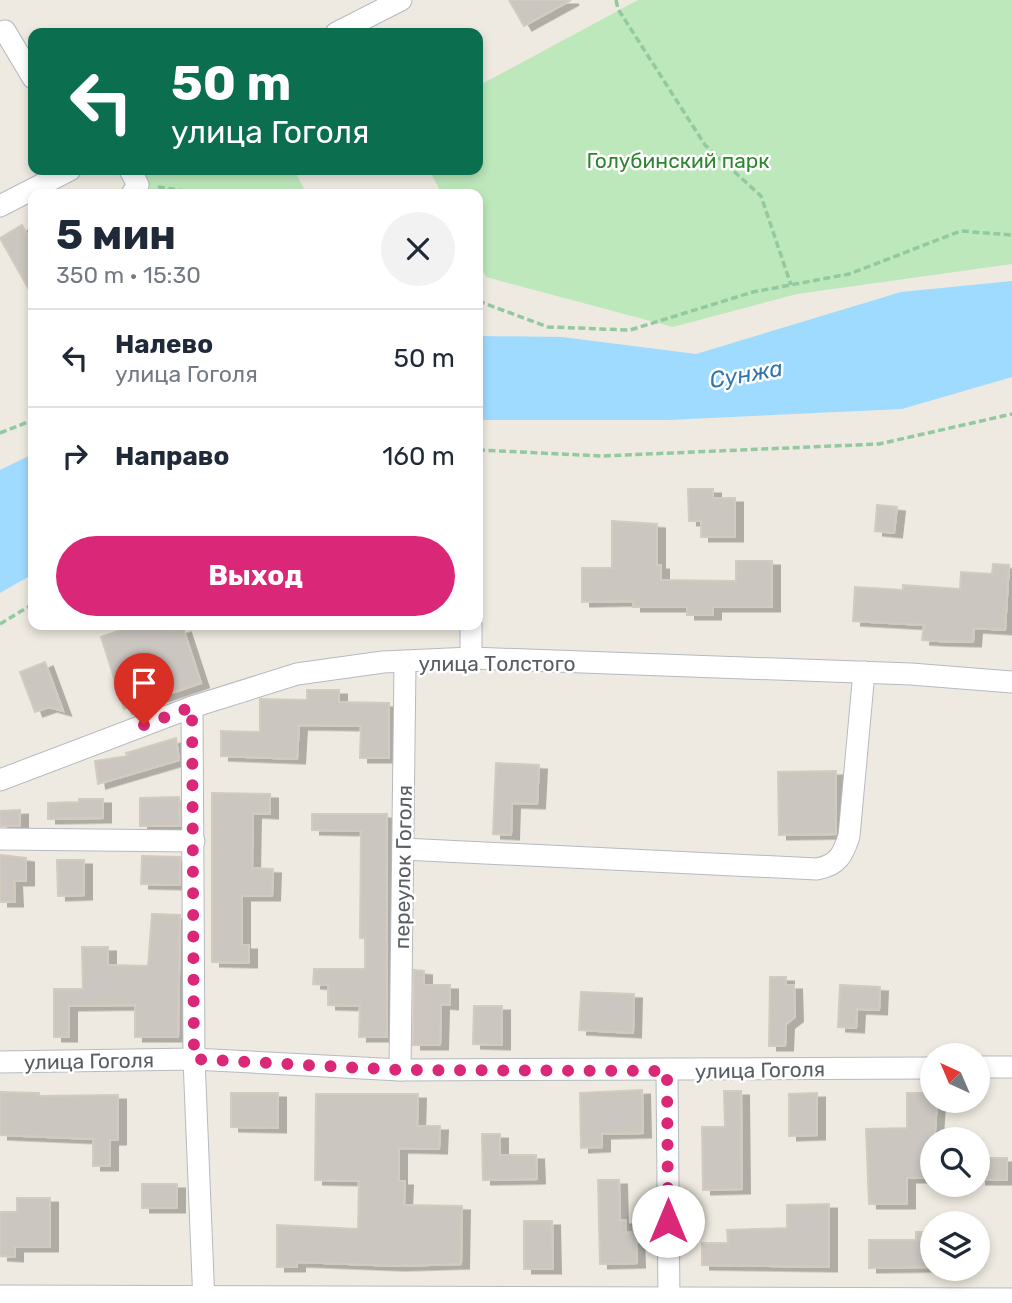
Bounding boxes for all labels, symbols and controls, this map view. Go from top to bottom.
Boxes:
text: 50 m [171,54,291,112]
icon: left [56,56,147,147]
text: улица Гоголя [171,113,370,151]
park label: Голубинский парк [586,148,770,173]
text: 5 мин [56,210,176,260]
button: close [381,212,455,286]
text: 350 m · 15:30 [56,261,201,289]
text: Налево [115,329,213,360]
icon: left [56,339,94,377]
text: 50 m [394,343,455,374]
water label: Сунжа [707,354,785,394]
text: улица Гоголя [115,360,258,388]
icon: right [56,437,94,475]
text: Направо [115,441,229,472]
text: 160 m [382,441,455,472]
button: Выход [56,536,455,616]
street label: улица Толстого [419,651,576,676]
pin [114,653,174,725]
icon: arrive [125,664,163,702]
street label: переулок Гоголя [389,785,417,949]
north arrow [920,1043,990,1113]
map controls [920,1043,990,1281]
street label: улица Гоголя [24,1047,154,1075]
street label: улица Гоголя [695,1056,825,1084]
button: search [920,1127,990,1197]
position arrow [631,1184,705,1258]
button: layers [920,1211,990,1281]

